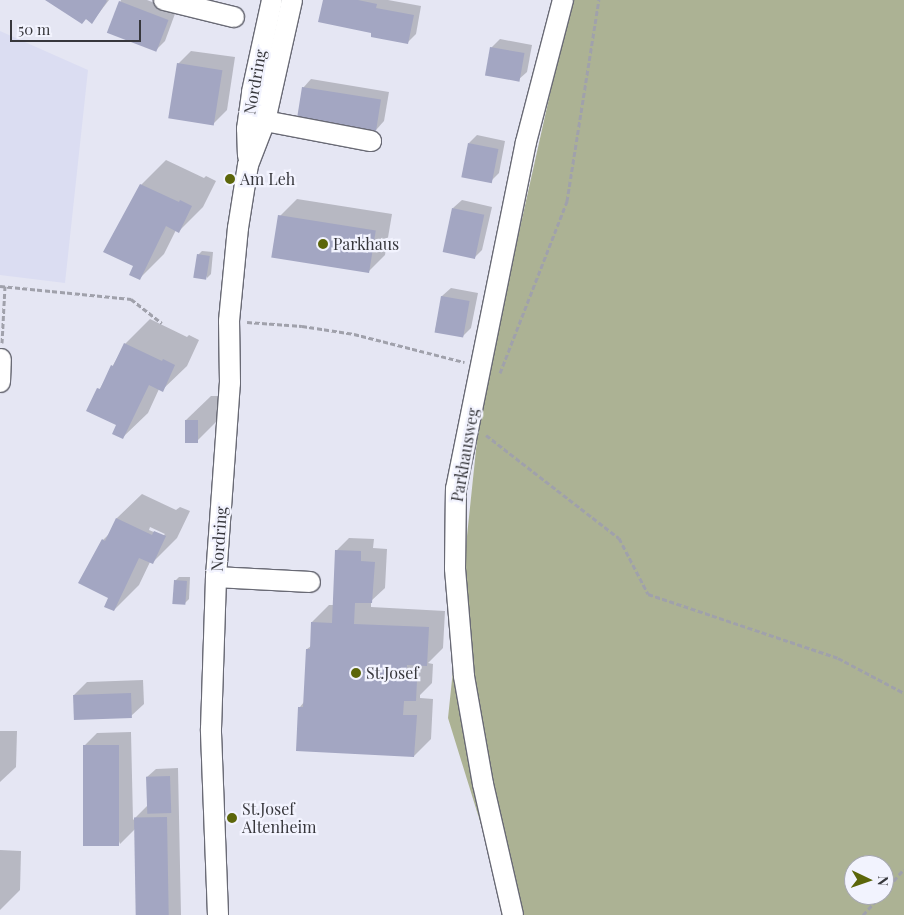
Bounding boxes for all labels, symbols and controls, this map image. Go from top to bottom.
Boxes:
scale bar [12,10,144,42]
text: 50 m [18,19,50,39]
street label: Nordring [240,48,270,116]
place label: Am Leh [240,169,295,189]
marker: Am Leh [224,173,236,185]
place label: Parkhaus [333,234,399,254]
marker: Parkhaus [317,238,329,250]
street label: Parkhausweg [447,407,483,503]
street label: Nordring [207,506,231,572]
place label: St.Josef [366,663,419,683]
marker: St.Josef [350,667,362,679]
place label: St.Josef Altenheim [242,799,316,837]
marker: St.Josef Altenheim [226,812,238,824]
north arrow [844,855,894,905]
text: N [874,875,893,886]

